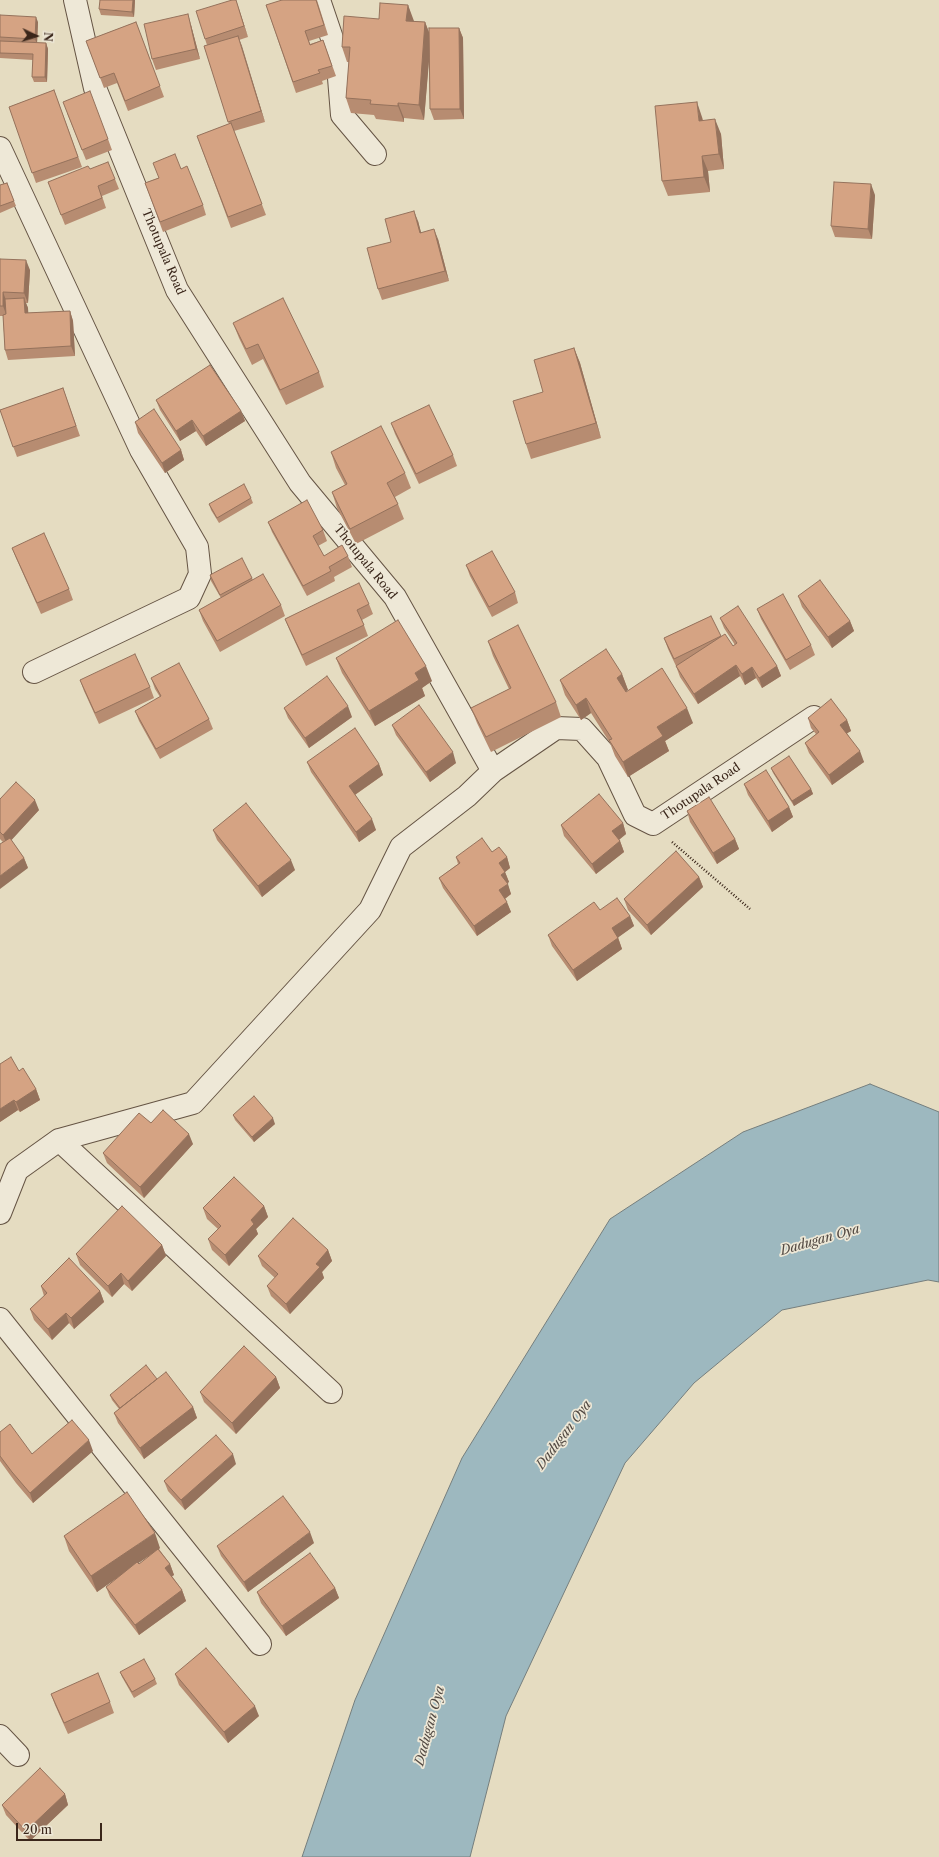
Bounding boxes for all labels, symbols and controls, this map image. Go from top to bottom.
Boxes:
north arrow [16,16,56,56]
text: N [41,32,55,42]
street label: Thotupala Road [138,207,188,297]
street label: Thotupala Road [330,522,400,602]
street label: Thotupala Road [659,760,743,824]
water label: Dadugan Oya [778,1221,862,1259]
water label: Dadugan Oya [533,1398,595,1472]
water label: Dadugan Oya [412,1684,448,1768]
scale bar [18,1815,104,1841]
text: 20 m [23,1822,52,1837]

